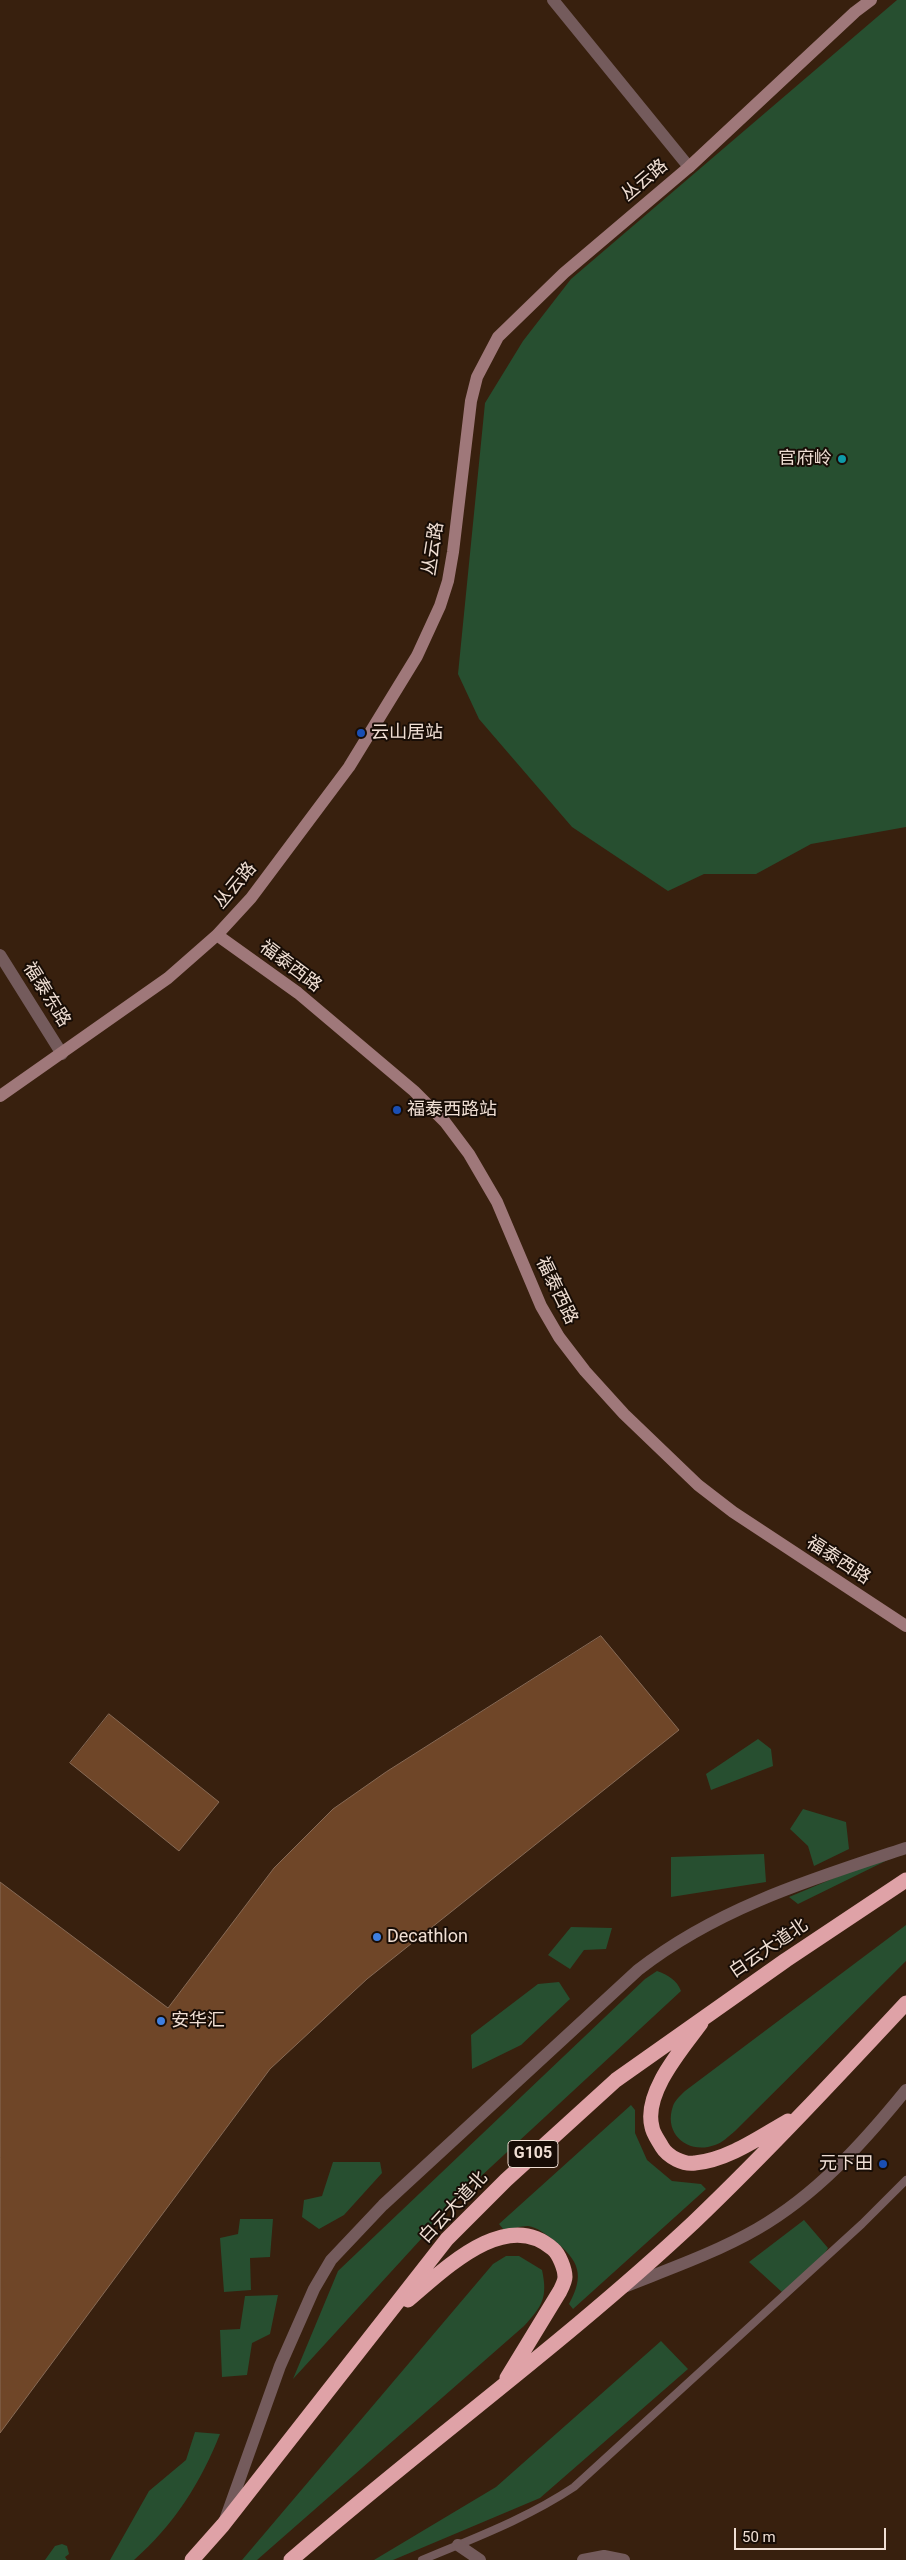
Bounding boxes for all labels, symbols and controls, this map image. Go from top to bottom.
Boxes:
street label: 丛云路 [617,155,673,207]
place label: 官府岭 [778,448,832,470]
marker: 官府岭 [836,453,848,465]
street label: 丛云路 [419,521,449,577]
place label: 云山居站 [371,722,443,744]
marker: 云山居站 [355,727,367,739]
street label: 丛云路 [210,858,262,914]
street label: 福泰西路 [255,937,325,997]
street label: 福泰东路 [18,959,74,1031]
place label: 福泰西路站 [407,1099,497,1121]
marker: 福泰西路站 [391,1104,403,1116]
street label: 福泰西路 [531,1254,581,1328]
street label: 福泰西路 [802,1532,874,1590]
street label: 白云大道北 [726,1915,812,1983]
place label: Decathlon [387,1926,468,1948]
marker: Decathlon [371,1931,383,1943]
place label: 安华汇 [171,2010,225,2032]
marker: 安华汇 [155,2015,167,2027]
road number: G105 [508,2140,558,2168]
place label: 元下田 [819,2153,873,2175]
marker: 元下田 [877,2158,889,2170]
street label: 白云大道北 [415,2168,493,2248]
scale bar [736,2518,888,2550]
text: 50 m [742,2528,776,2546]

